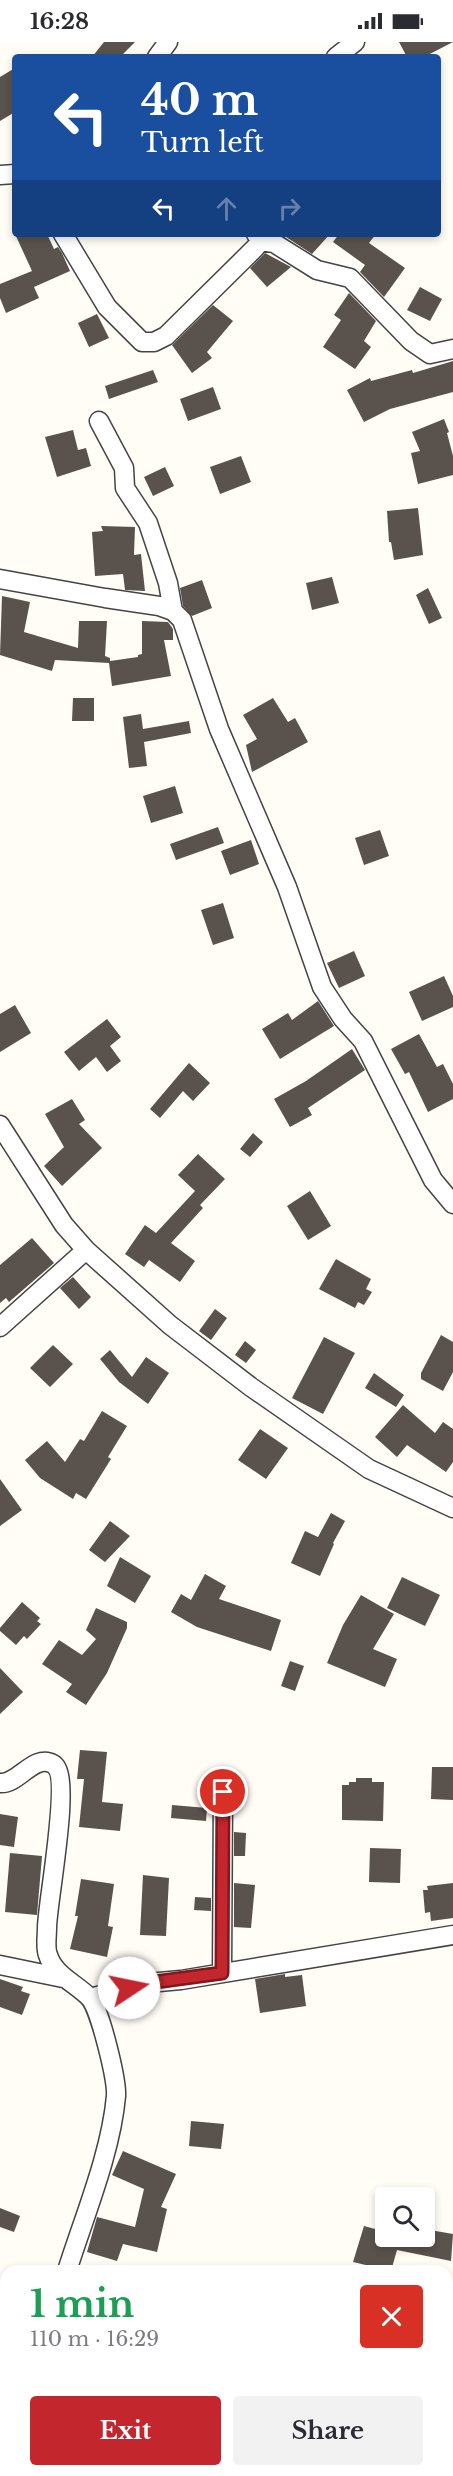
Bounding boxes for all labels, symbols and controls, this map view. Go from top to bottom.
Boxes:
text: 16:28 [30,8,89,35]
text: 40 m [141,74,258,126]
icon: left [42,78,120,156]
text: Turn left [141,126,264,159]
icon: left [147,192,180,225]
icon: ahead [210,192,243,225]
icon: right [273,192,306,225]
pin [197,1766,248,1817]
icon: arrive [206,1775,239,1808]
position arrow [97,1956,161,2020]
map controls [375,2187,435,2247]
button: search [375,2187,435,2247]
text: 1 min [30,2282,134,2327]
button: close [360,2285,423,2348]
text: 110 m · 16:29 [30,2327,159,2351]
button: Exit [30,2396,221,2465]
button: Share [233,2396,423,2465]

